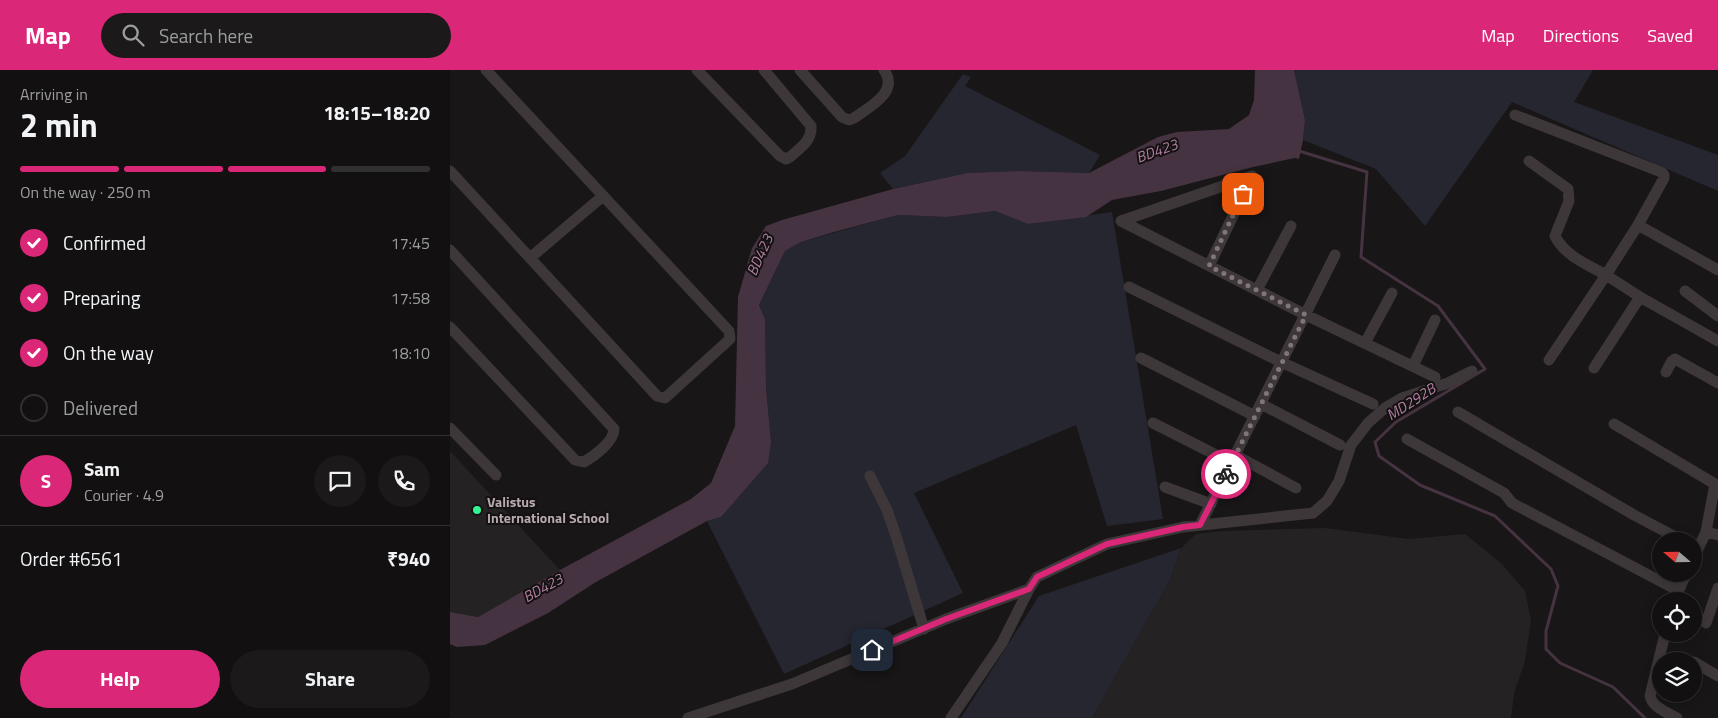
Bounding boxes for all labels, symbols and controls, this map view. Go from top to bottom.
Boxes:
search box [101,13,451,58]
text: Map [25,17,71,53]
icon: search [119,21,147,49]
text: Search here [159,21,253,50]
text: Map [1481,22,1515,49]
text: Directions [1543,22,1619,49]
text: Saved [1647,22,1693,49]
text: Arriving in [20,82,88,106]
text: 18:15–18:20 [323,98,430,127]
text: 2 min [20,101,98,149]
water label: BD423 [1133,132,1182,169]
pin [1222,173,1264,215]
text: On the way · 250 m [20,180,151,204]
icon: bag [1229,180,1257,208]
text: Confirmed [63,228,146,257]
icon: check [20,229,48,257]
water label: BD423 [740,230,779,279]
text: 17:45 [391,231,430,255]
text: Preparing [63,283,140,312]
icon: check [20,284,48,312]
text: 17:58 [391,286,430,310]
text: On the way [63,338,154,367]
icon: check [20,339,48,367]
text: 18:10 [391,341,430,365]
water label: MD292B [1382,376,1441,426]
text: Delivered [63,393,138,422]
courier [1201,449,1251,499]
text: Sam [84,454,120,483]
button: chat [314,455,366,507]
button: phone [378,455,430,507]
icon: bike [1212,460,1240,488]
text: S [41,466,51,495]
text: Courier · 4.9 [84,483,164,507]
place label: Valistus International School [487,491,609,528]
marker: Valistus International School [471,504,483,516]
north arrow [1652,532,1702,582]
map controls [1652,532,1702,702]
text: Order #6561 [20,544,122,573]
text: ₹940 [387,544,430,573]
water label: BD423 [518,567,568,608]
button: locate [1652,592,1702,642]
pin [851,629,893,671]
icon: home [858,636,886,664]
button: Help [20,650,220,708]
button: Share [230,650,430,708]
button: layers [1652,652,1702,702]

